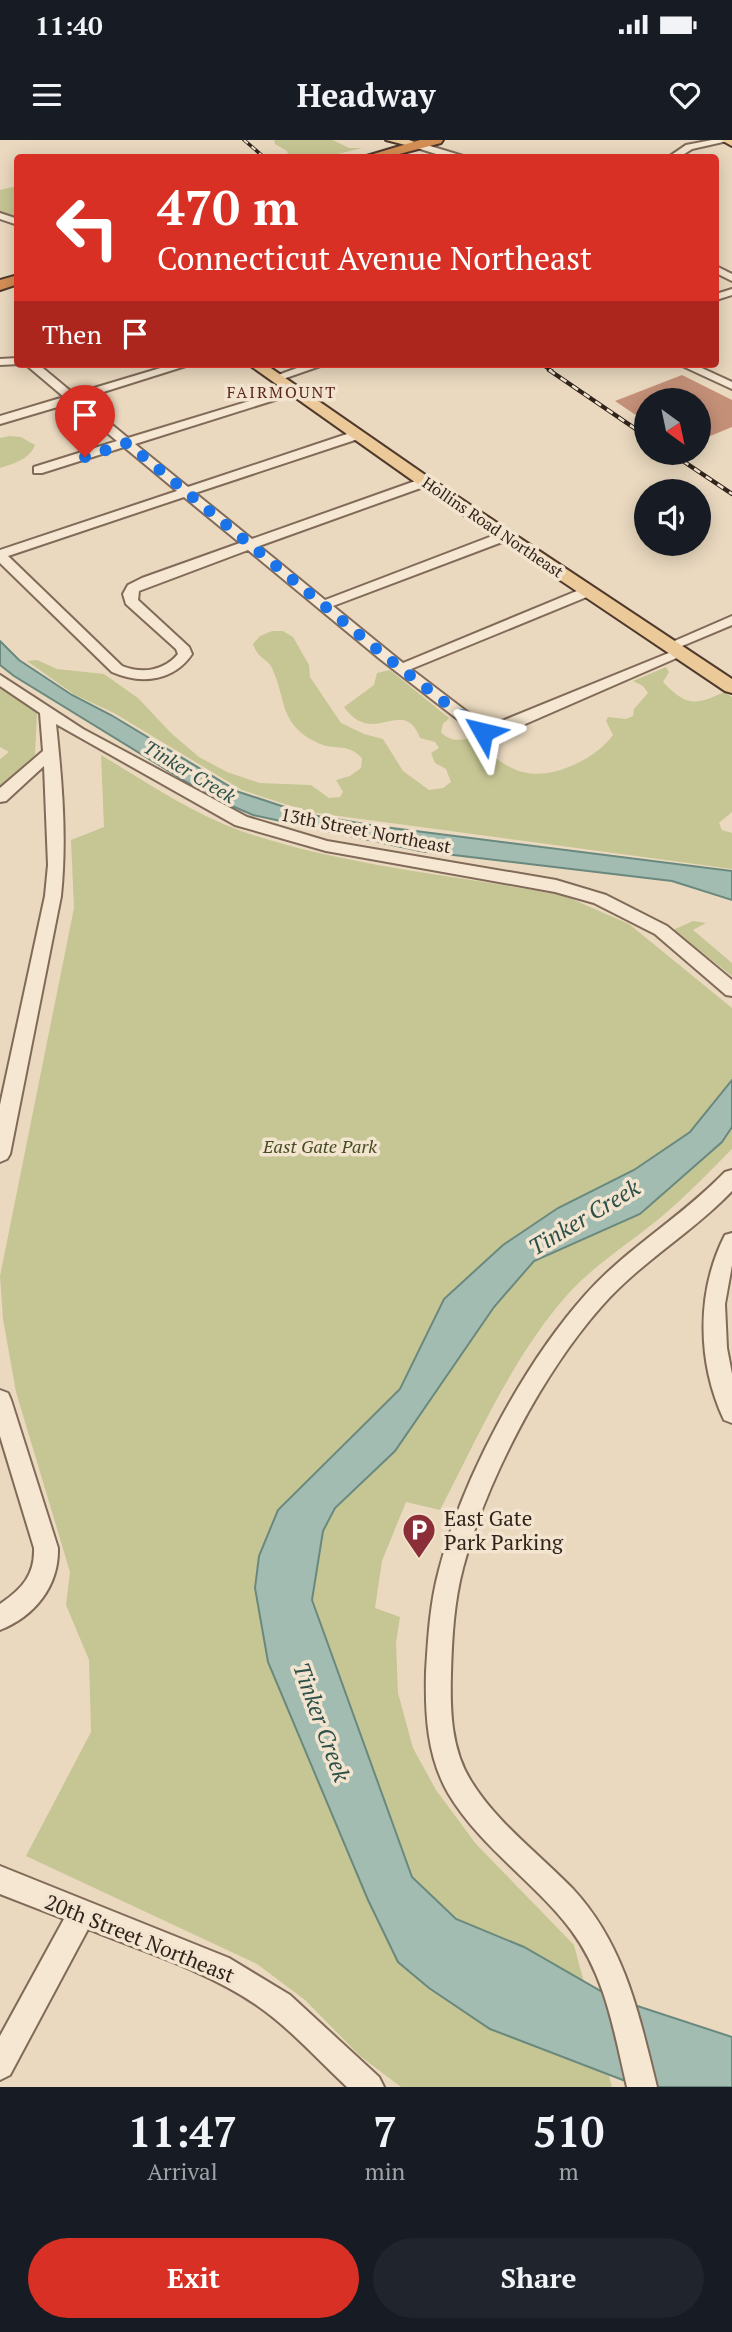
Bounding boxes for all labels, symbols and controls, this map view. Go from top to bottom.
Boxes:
text: 11:40 [35,8,103,42]
text: Headway [297,74,435,116]
icon: menu [28,76,66,114]
icon: heart [666,76,704,114]
text: 470 m [157,174,299,239]
icon: left [42,182,133,273]
text: Connecticut Avenue Northeast [157,237,592,279]
icon: arrive [116,315,154,353]
text: Then [42,317,102,351]
district label: FAIRMOUNT [227,381,337,403]
pin [55,385,115,457]
north arrow [634,388,710,466]
map controls [634,388,711,556]
icon: arrive [66,396,104,434]
street label: Hollins Road Northeast [418,472,568,583]
button: sound [634,479,711,556]
position arrow [446,695,520,769]
water label: Tinker Creek [139,734,241,809]
street label: 13th Street Northeast [279,802,454,858]
park label: East Gate Park [262,1134,377,1158]
water label: Tinker Creek [523,1171,646,1262]
place label: East Gate Park Parking [444,1504,564,1556]
parking icon: East Gate Park Parking [400,1511,438,1560]
water label: Tinker Creek [286,1658,358,1787]
street label: 20th Street Northeast [41,1887,239,1989]
text: 11:47 [128,2103,237,2159]
text: 7 [373,2103,397,2159]
text: 510 [533,2103,604,2159]
text: Arrival [147,2156,218,2187]
text: min [365,2156,405,2187]
text: m [559,2156,579,2187]
button: Exit [28,2238,359,2318]
button: Share [373,2238,704,2318]

